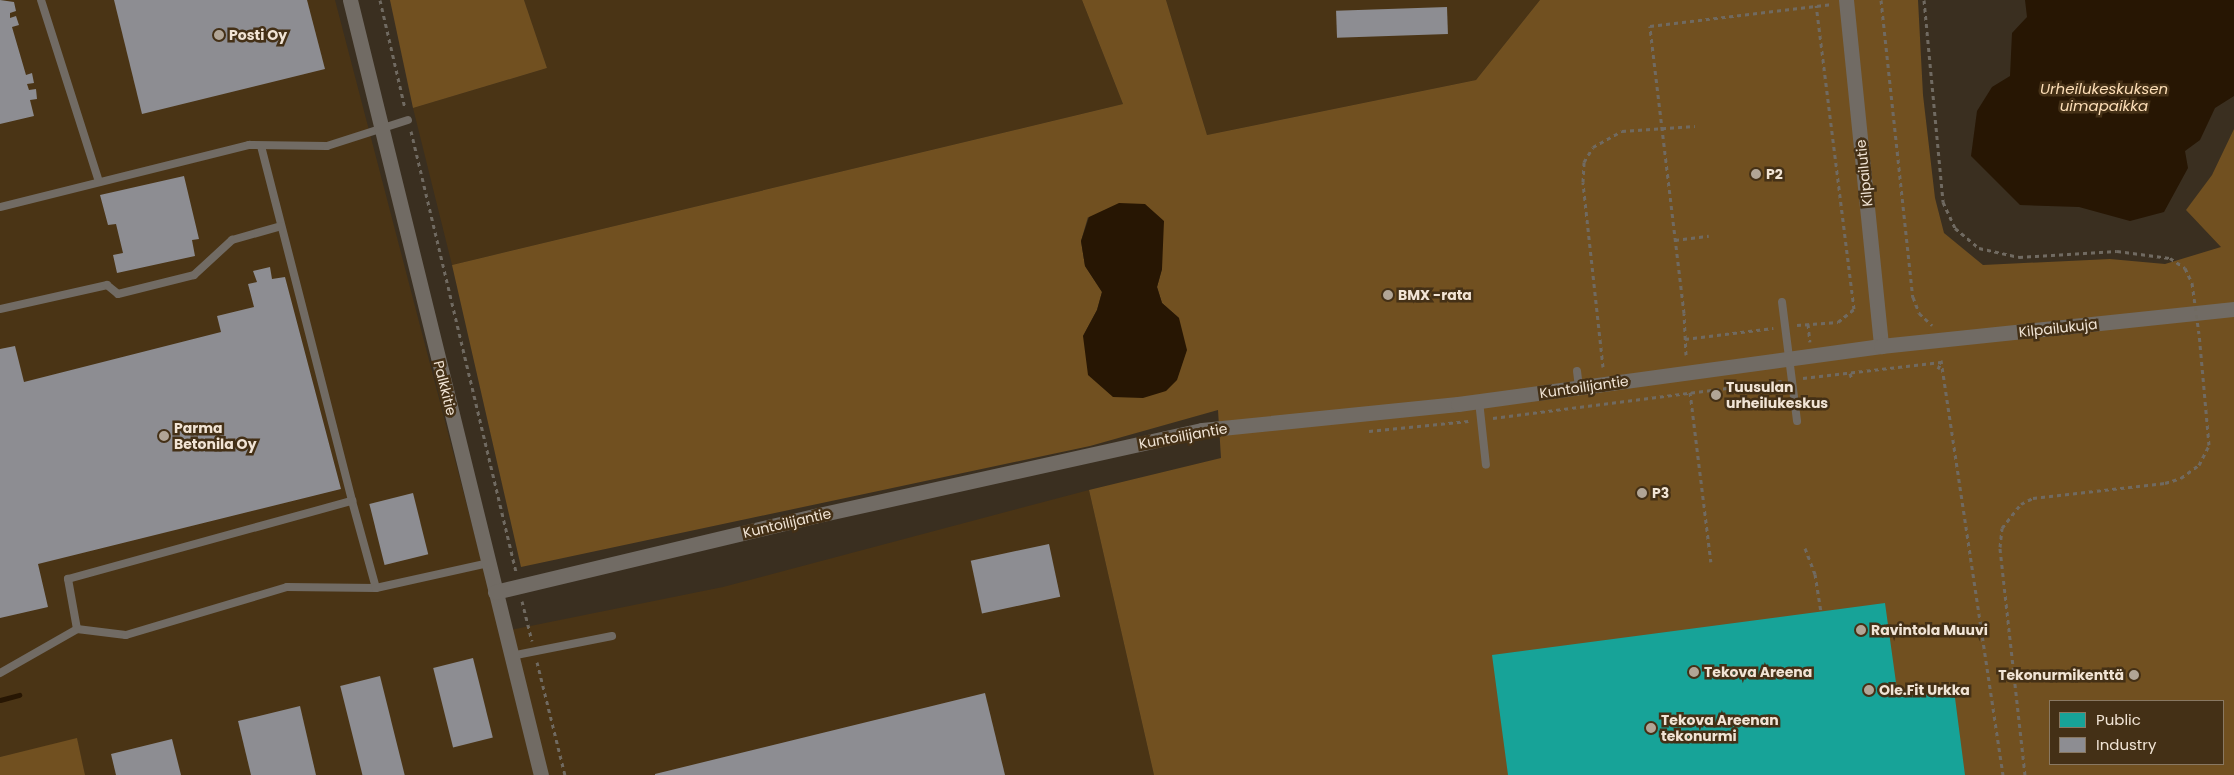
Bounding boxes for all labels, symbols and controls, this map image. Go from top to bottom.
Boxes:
place label: Posti Oy [229,27,287,43]
marker: Posti Oy [213,29,225,41]
water label: Urheilukeskuksen uimapaikka [2040,79,2168,114]
street label: Kilpailutie [1852,139,1876,207]
place label: P2 [1766,166,1783,182]
marker: P2 [1750,168,1762,180]
place label: BMX -rata [1398,287,1472,303]
marker: BMX -rata [1382,289,1394,301]
street label: Kilpailukuja [2018,316,2098,340]
street label: Palkkitie [430,359,460,417]
street label: Kuntoilijantie [1538,372,1630,402]
place label: Tuusulan urheilukeskus [1726,379,1828,412]
marker: Tuusulan urheilukeskus [1710,389,1722,401]
place label: Parma Betonila Oy [174,420,256,452]
street label: Kuntoilijantie [1137,420,1229,452]
marker: Parma Betonila Oy [158,430,170,442]
place label: P3 [1652,485,1669,501]
marker: P3 [1636,487,1648,499]
street label: Kuntoilijantie [741,505,833,541]
place label: Ravintola Muuvi [1871,622,1988,638]
marker: Ravintola Muuvi [1855,624,1867,636]
place label: Tekova Areena [1704,664,1812,680]
marker: Tekova Areena [1688,666,1700,678]
place label: Tekonurmikenttä [1998,667,2124,683]
marker: Tekonurmikenttä [2128,669,2140,681]
place label: Ole.Fit Urkka [1879,682,1970,698]
marker: Ole.Fit Urkka [1863,684,1875,696]
legend [2049,700,2224,765]
text: Public [2096,709,2141,730]
place label: Tekova Areenan tekonurmi [1661,712,1779,744]
marker: Tekova Areenan tekonurmi [1645,722,1657,734]
text: Industry [2096,734,2156,755]

